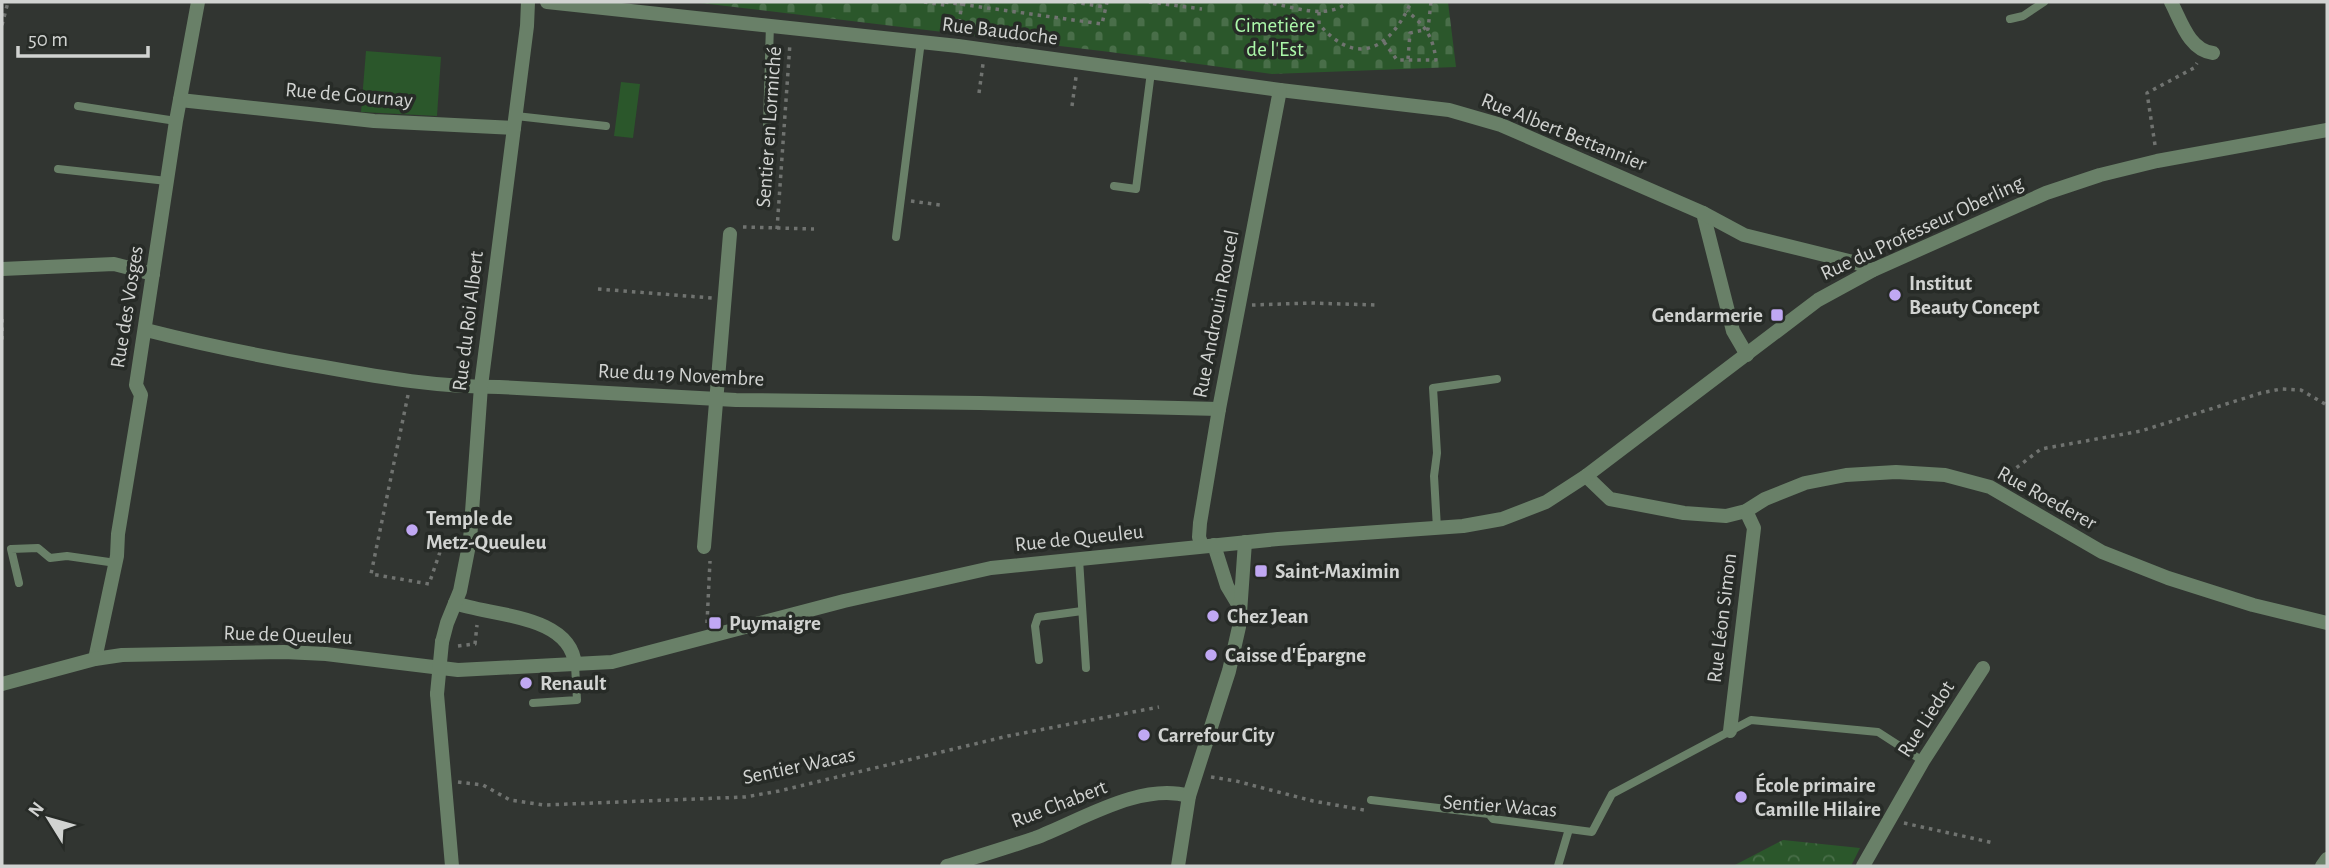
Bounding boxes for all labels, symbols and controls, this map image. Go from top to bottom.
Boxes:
street label: Rue Baudoche [941,13,1059,49]
scale bar [18,14,147,58]
park label: Cimetière de l'Est [1235,15,1315,60]
text: 50 m [28,29,68,50]
street label: Sentier en Lormiché [753,46,785,208]
street label: Rue de Gournay [284,79,414,111]
street label: Rue Albert Bettannier [1478,89,1650,175]
street label: Rue du Professeur Oberling [1817,171,2027,284]
street label: Rue Androuin Roucel [1189,228,1243,400]
street label: Rue des Vosges [107,244,147,370]
street label: Rue du Roi Albert [449,249,487,392]
place label: Institut Beauty Concept [1909,273,2040,318]
marker: Institut Beauty Concept [1887,287,1903,303]
place label: Gendarmerie [1652,305,1763,326]
marker: Gendarmerie [1769,307,1785,323]
street label: Rue du 19 Novembre [597,360,765,390]
street label: Rue Roederer [1994,462,2100,534]
place label: Temple de Metz-Queuleu [426,508,547,554]
street label: Rue de Queuleu [1014,521,1145,555]
marker: Temple de Metz-Queuleu [404,522,420,538]
street label: Rue Léon Simon [1704,552,1740,684]
place label: Saint-Maximin [1275,561,1400,582]
marker: Saint-Maximin [1253,563,1269,579]
place label: Chez Jean [1227,606,1309,627]
marker: Chez Jean [1205,608,1221,624]
place label: Puymaigre [729,613,821,634]
marker: Puymaigre [707,615,723,631]
street label: Rue de Queuleu [223,622,353,648]
place label: Caisse d'Épargne [1225,642,1366,666]
marker: Caisse d'Épargne [1203,647,1219,663]
place label: Renault [540,673,606,694]
marker: Renault [518,675,534,691]
street label: Rue Liedot [1894,677,1959,761]
place label: Carrefour City [1158,725,1275,746]
marker: Carrefour City [1136,727,1152,743]
street label: Sentier Wacas [741,744,857,788]
place label: École primaire Camille Hilaire [1755,772,1881,820]
street label: Rue Chabert [1008,776,1110,832]
north arrow [14,784,84,854]
marker: École primaire Camille Hilaire [1733,789,1749,805]
street label: Sentier Wacas [1442,792,1558,820]
text: N [25,799,48,821]

